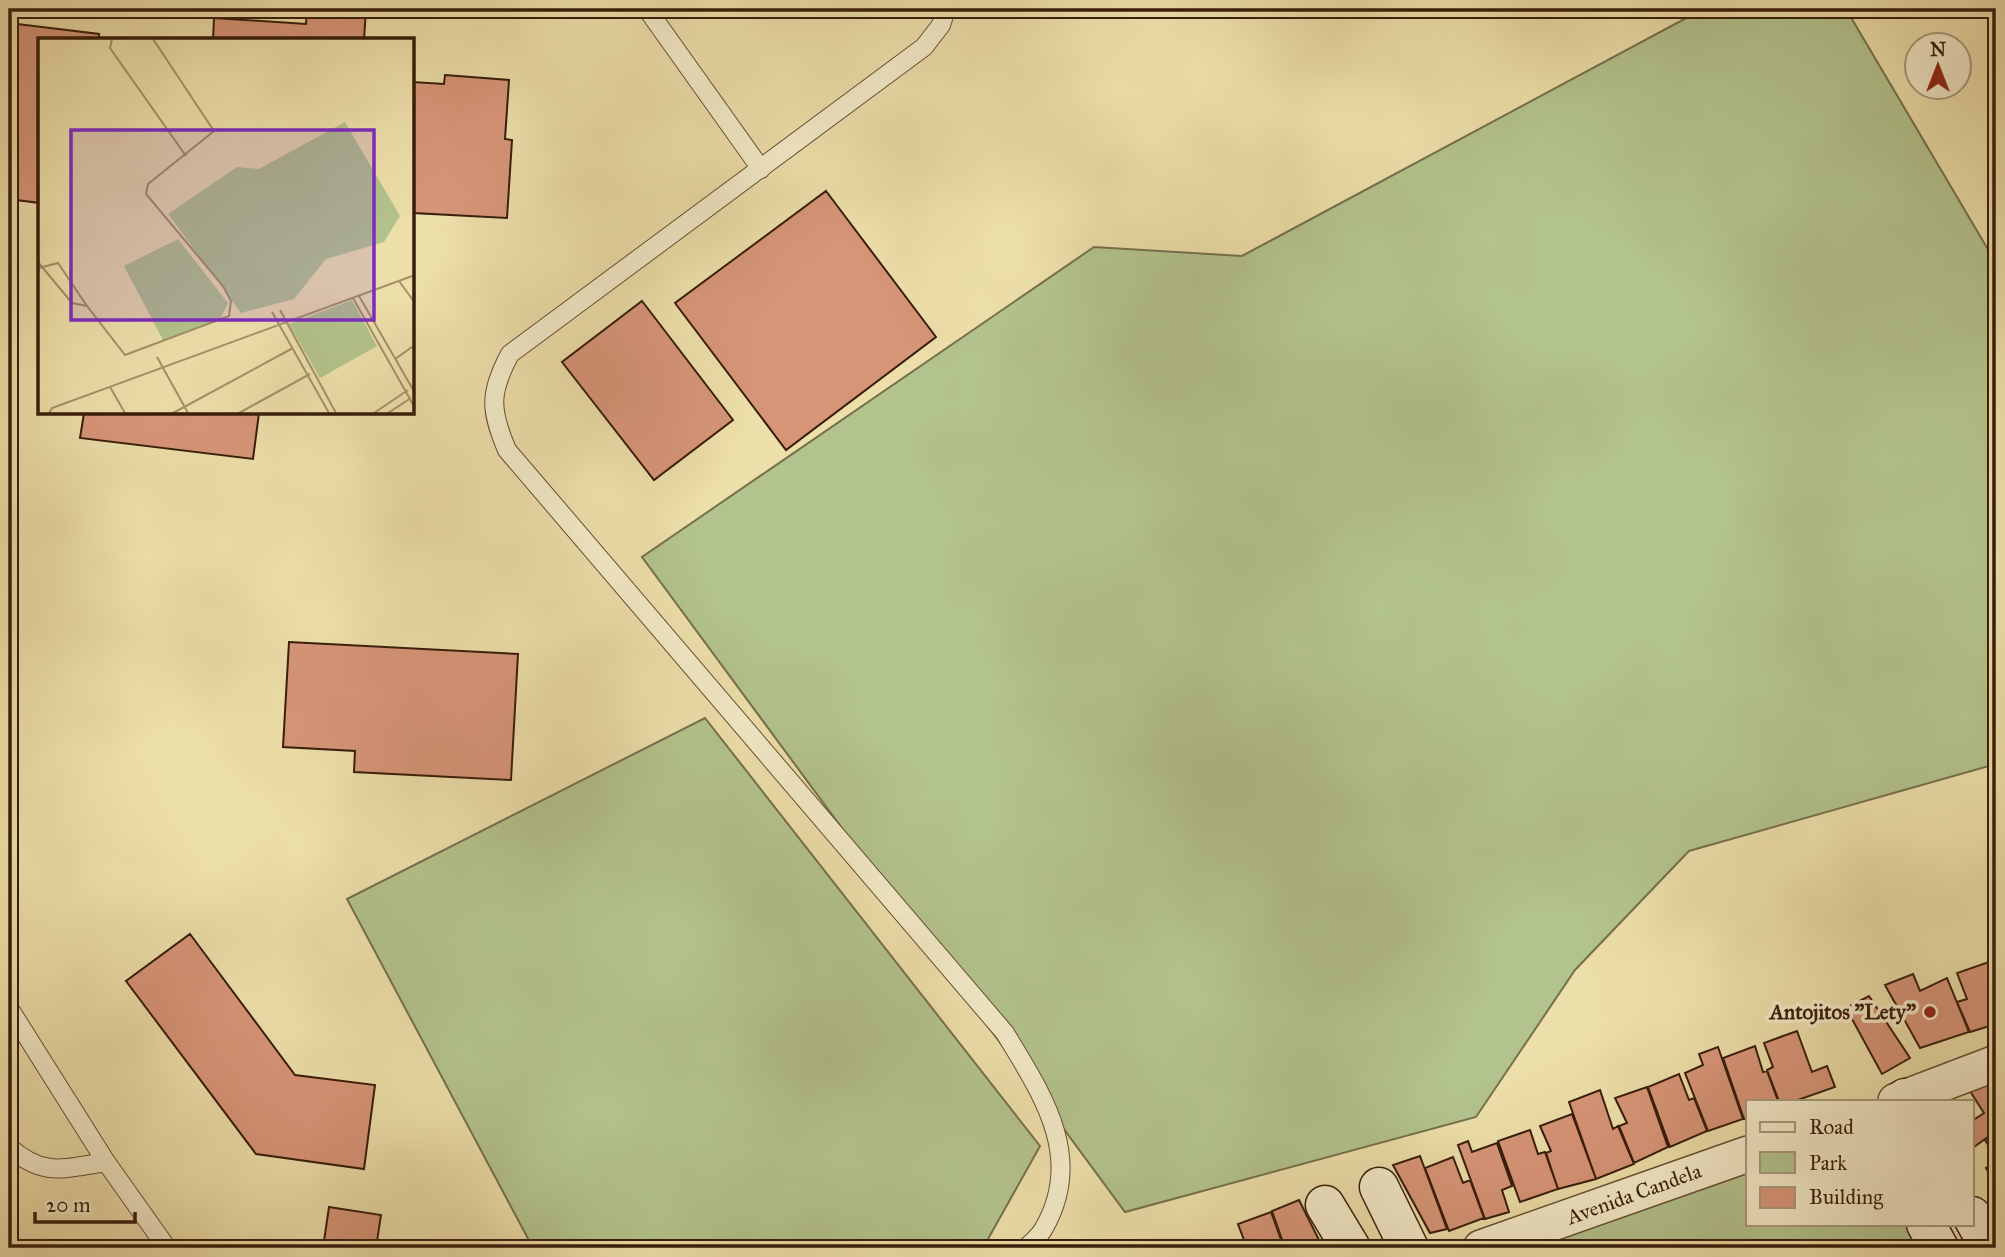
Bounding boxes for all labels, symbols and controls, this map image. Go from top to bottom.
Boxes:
north arrow [1904,32,1974,102]
inset map [38,38,415,415]
text: N [1930,38,1946,61]
place label: Antojitos "Lety" [1768,999,1916,1025]
marker: Antojitos "Lety" [1922,1004,1938,1020]
legend [1746,1100,1974,1226]
text: Road [1809,1114,1854,1140]
text: Park [1809,1150,1847,1176]
street label: Avenida Candela [1562,1158,1705,1231]
scale bar [35,1180,135,1224]
text: Building [1809,1184,1883,1210]
text: 20 m [46,1192,91,1218]

